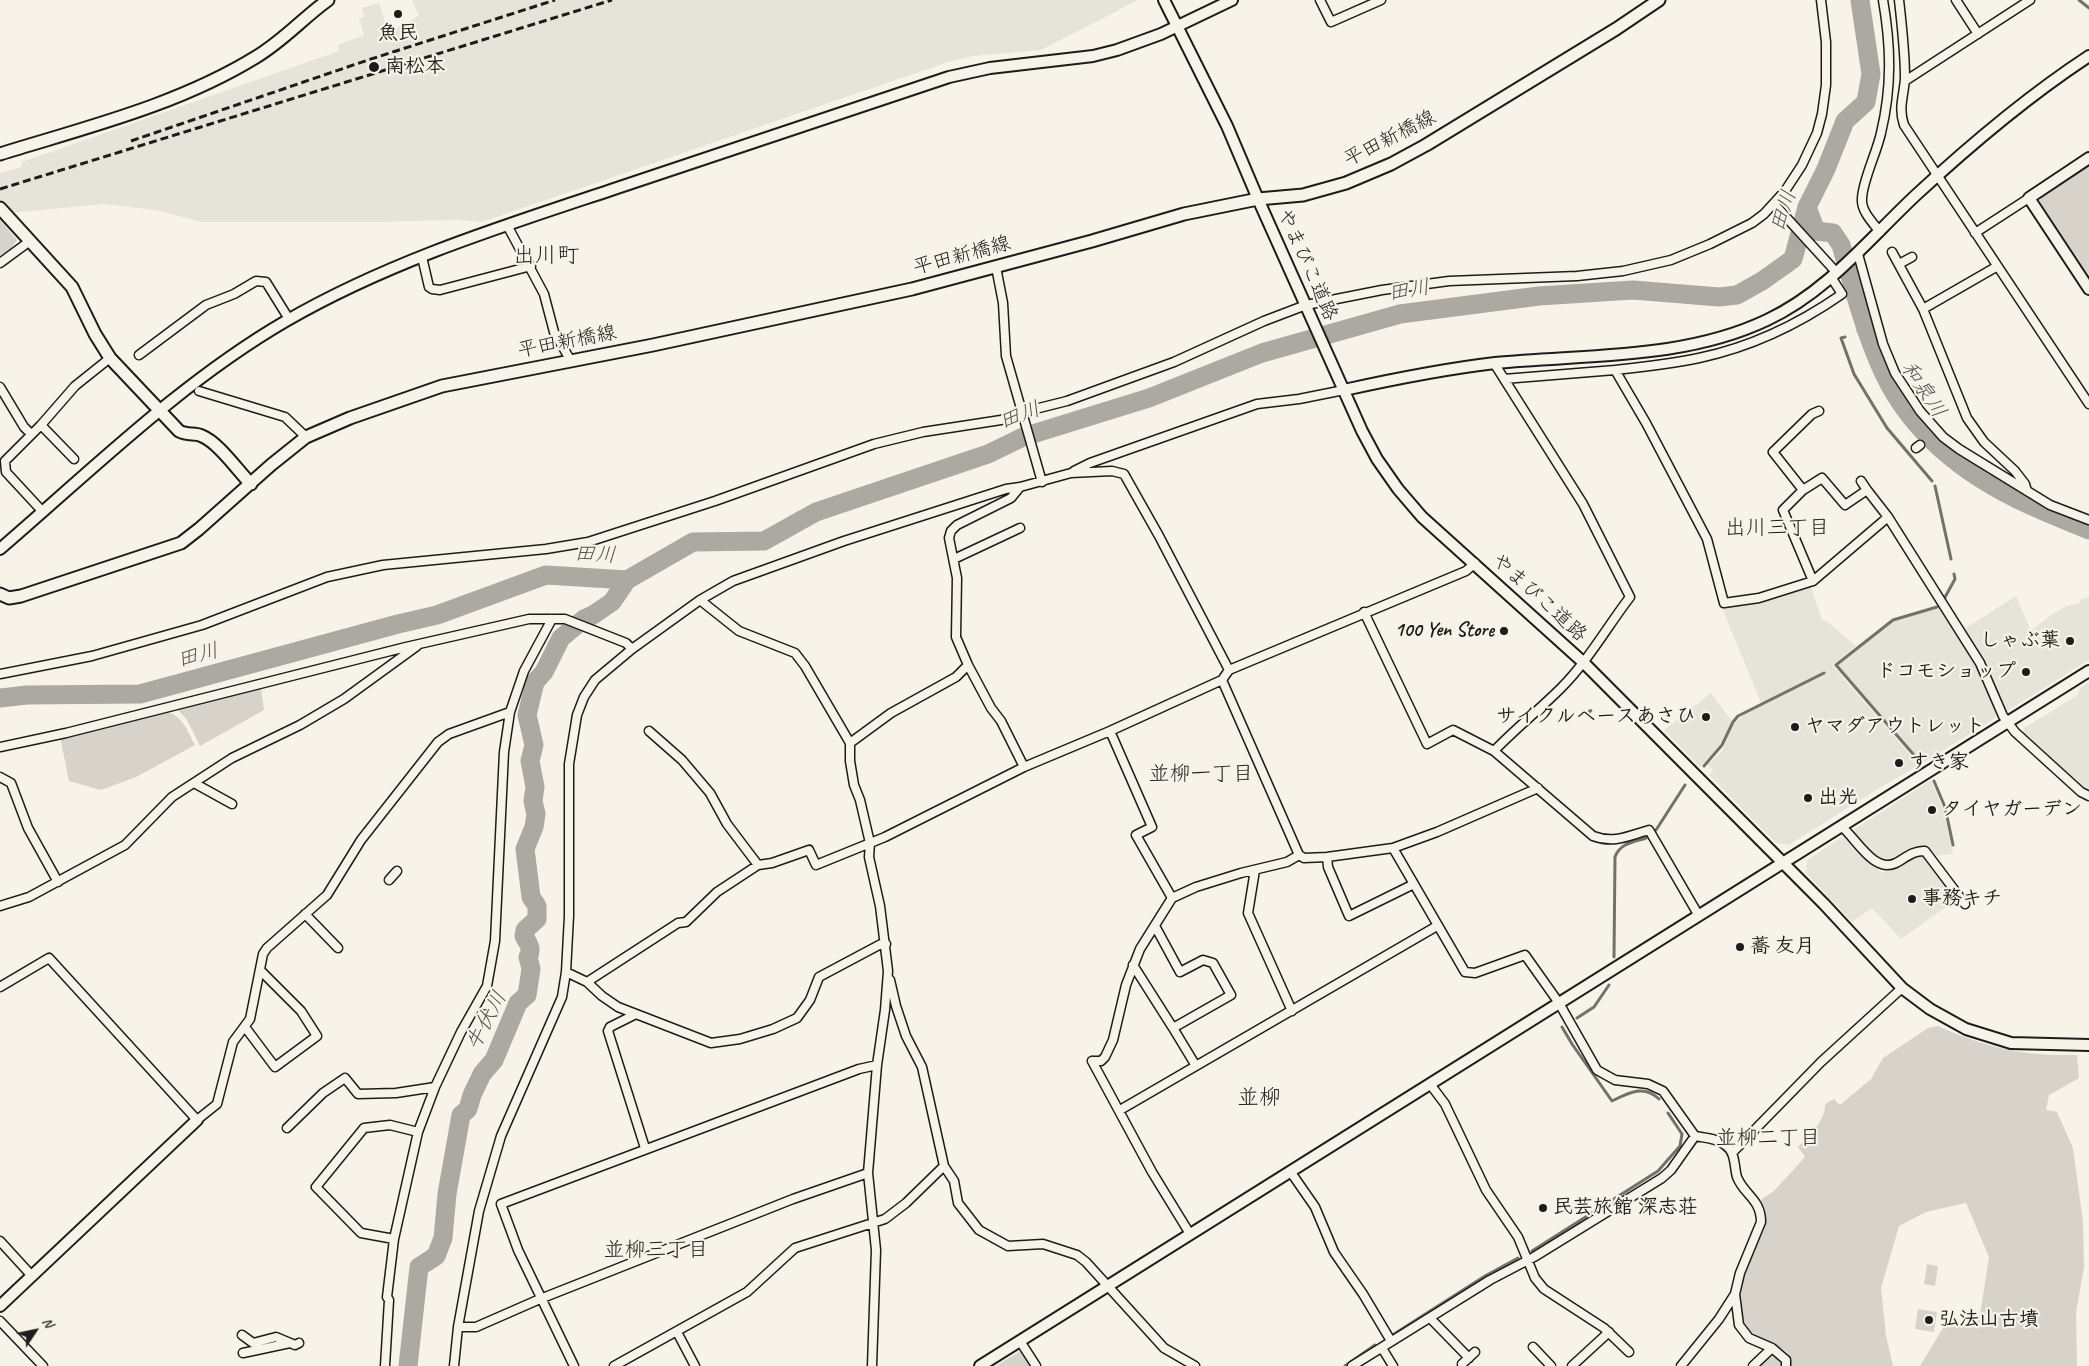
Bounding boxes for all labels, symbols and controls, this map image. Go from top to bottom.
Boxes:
marker: 魚民 [392,8,404,20]
place label: 魚民 [378,22,418,46]
place label: 南松本 [385,55,445,79]
marker: 南松本 [367,60,381,74]
street label: 平田新橋線 [1340,106,1440,172]
water label: 田川 [1766,187,1802,235]
street label: やまびこ道路 [1272,205,1342,325]
street label: 平田新橋線 [911,231,1013,281]
district label: 出川町 [513,243,579,269]
water label: 田川 [1386,275,1432,307]
street label: 平田新橋線 [516,321,618,363]
water label: 和泉川 [1895,357,1951,423]
water label: 田川 [996,397,1044,435]
district label: 出川三丁目 [1725,515,1829,541]
water label: 田川 [573,541,617,569]
street label: やまびこ道路 [1486,549,1592,647]
place label: 100 Yen Store [1395,619,1494,643]
marker: 100 Yen Store [1498,625,1510,637]
place label: しゃぶ葉 [1980,629,2060,653]
marker: しゃぶ葉 [2064,635,2076,647]
water label: 田川 [174,638,222,674]
place label: ドコモショップ [1876,660,2016,684]
marker: ドコモショップ [2020,666,2032,678]
place label: サイクルベースあさひ [1496,705,1696,729]
marker: サイクルベースあさひ [1700,711,1712,723]
place label: ヤマダアウトレット [1805,715,1985,739]
marker: ヤマダアウトレット [1789,721,1801,733]
place label: すき家 [1909,751,1969,775]
marker: すき家 [1893,757,1905,769]
district label: 並柳一丁目 [1149,761,1253,787]
place label: 出光 [1818,786,1858,810]
marker: 出光 [1802,792,1814,804]
place label: タイヤガーデン [1942,798,2082,822]
marker: タイヤガーデン [1926,804,1938,816]
place label: 事務キチ [1922,887,2002,911]
marker: 事務キチ [1906,893,1918,905]
place label: 蕎 友月 [1750,935,1815,959]
marker: 蕎 友月 [1734,941,1746,953]
water label: 牛伏川 [461,987,513,1055]
district label: 並柳 [1237,1085,1281,1111]
district label: 並柳二丁目 [1716,1125,1820,1151]
place label: 民芸旅館 深志荘 [1553,1196,1698,1220]
marker: 民芸旅館 深志荘 [1537,1202,1549,1214]
district label: 並柳三丁目 [604,1237,708,1263]
north arrow [10,1306,60,1356]
place label: 弘法山古墳 [1939,1308,2039,1332]
text: N [38,1314,57,1331]
marker: 弘法山古墳 [1923,1314,1935,1326]

